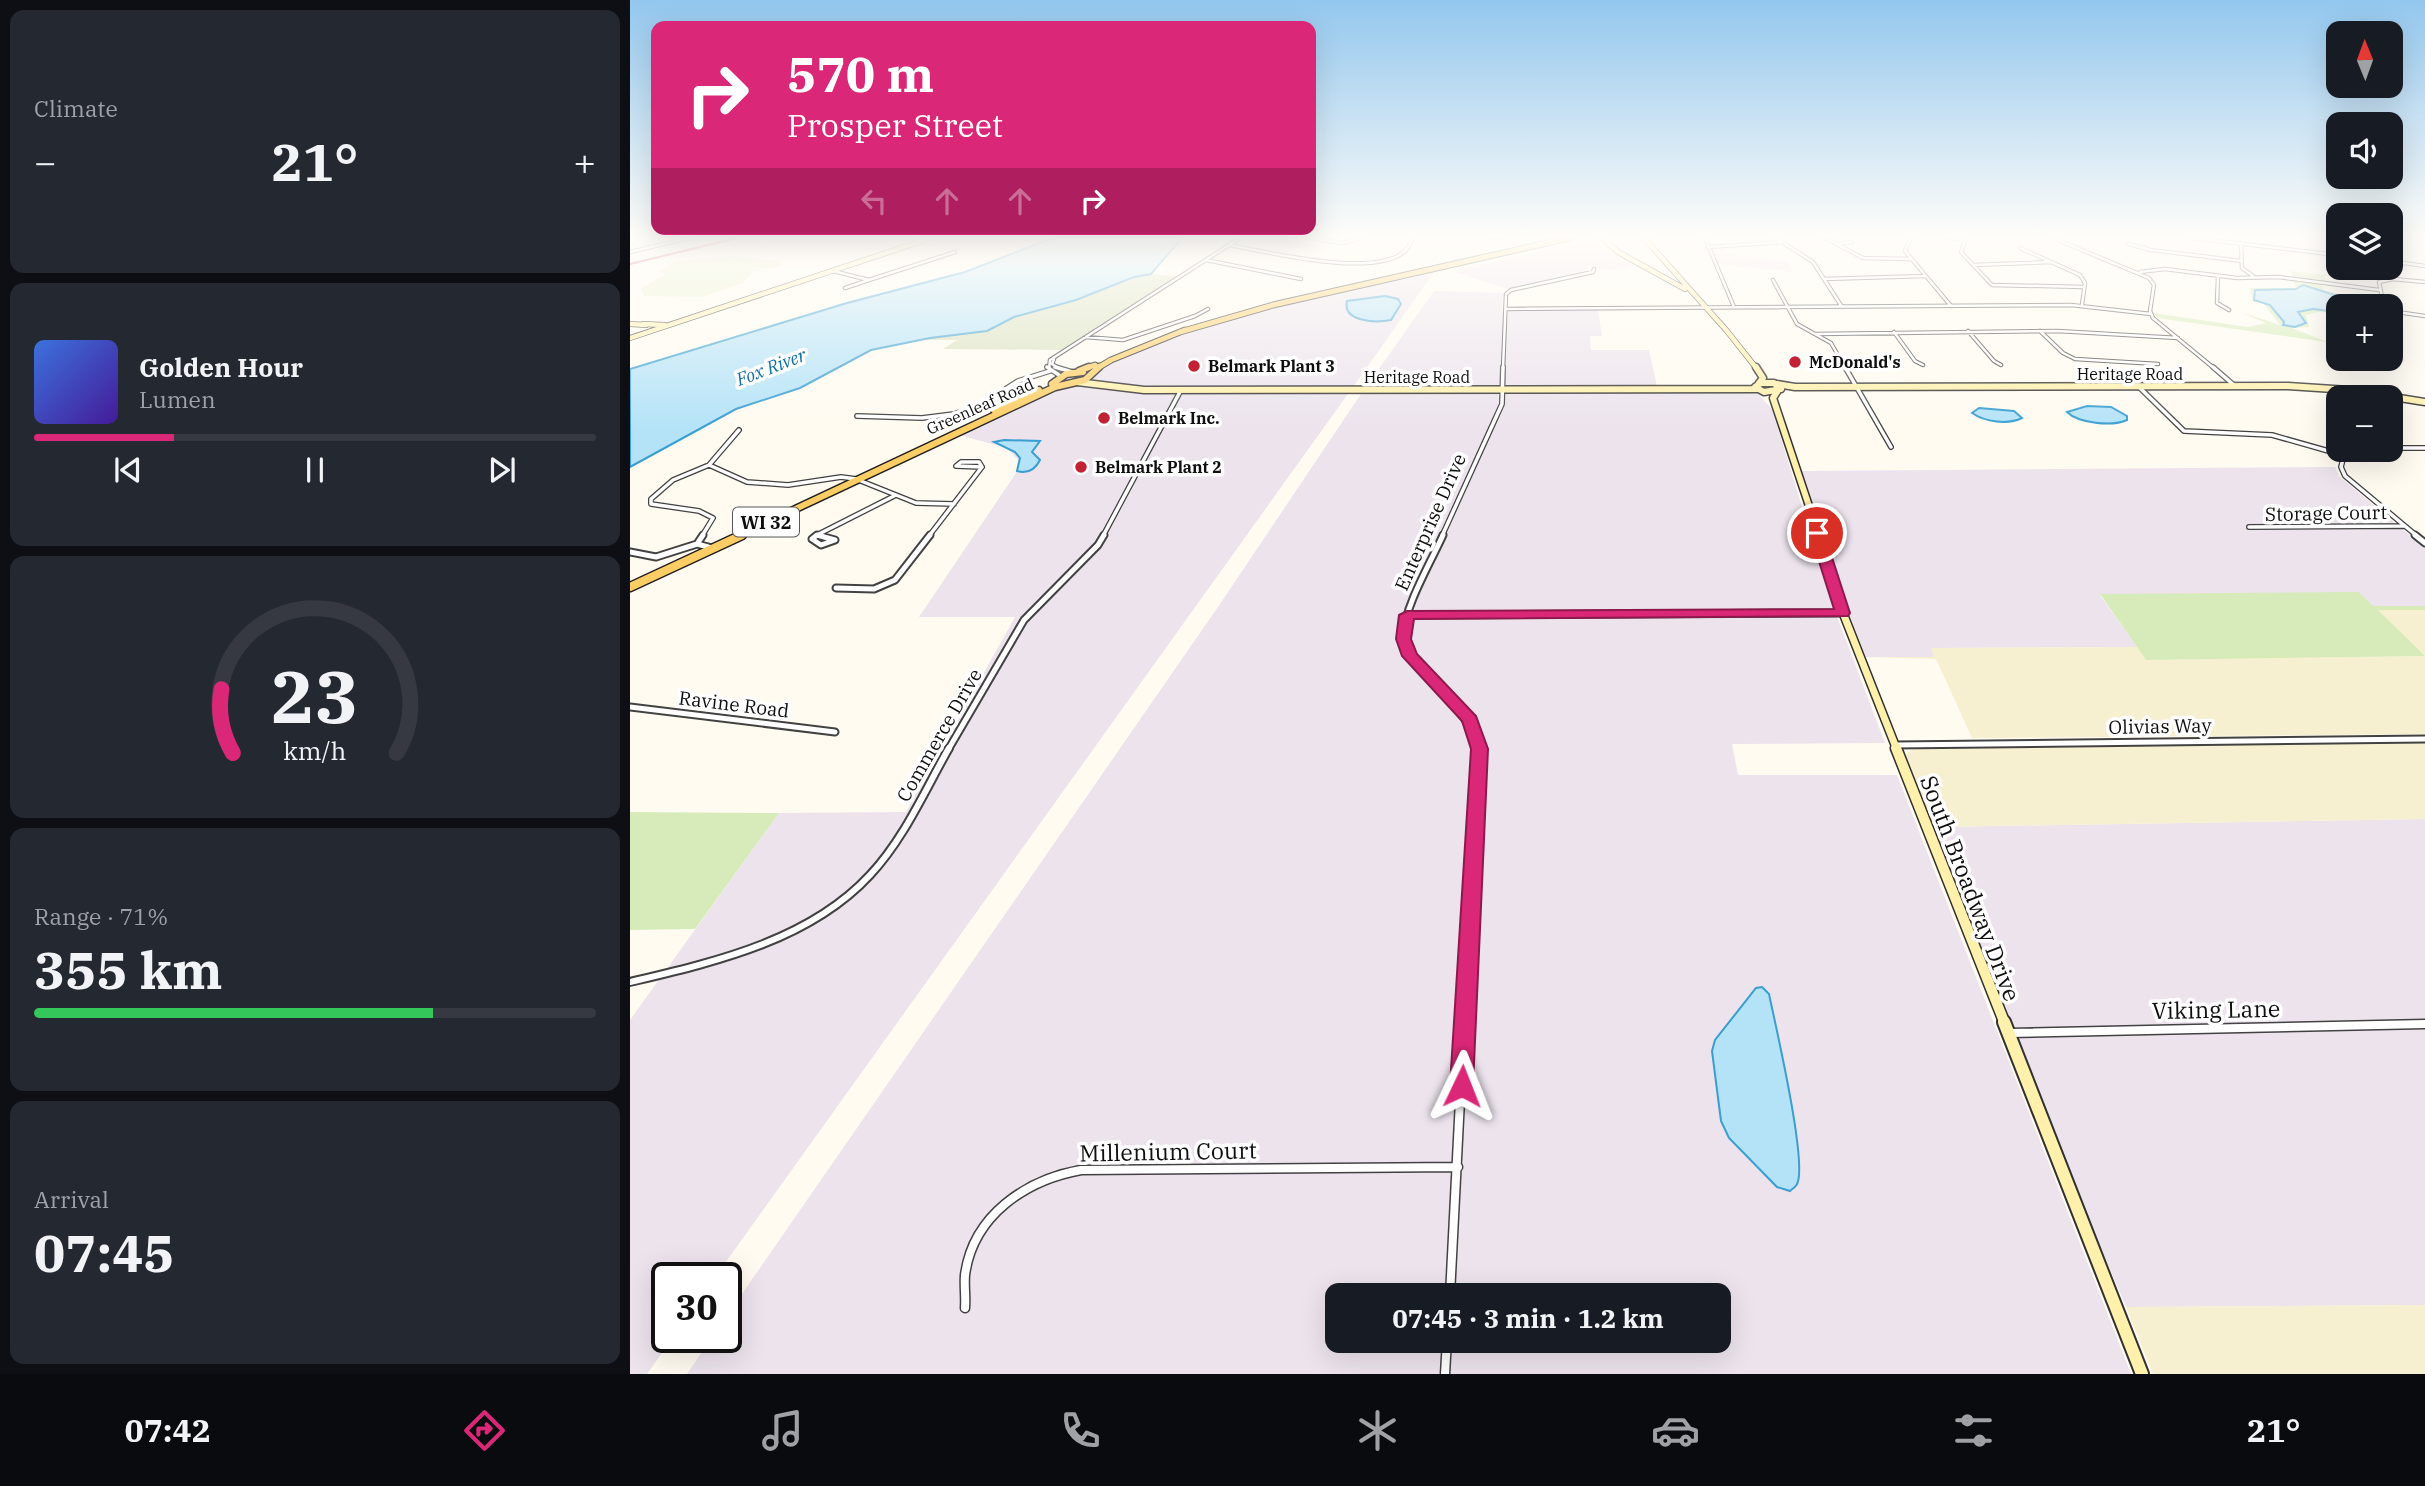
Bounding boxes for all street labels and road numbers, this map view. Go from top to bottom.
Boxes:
street label: Heritage Road [2077,364,2184,384]
street label: Heritage Road [1364,367,1471,387]
street label: Greenleaf Road [923,373,1037,439]
street label: Enterprise Drive [1389,450,1471,594]
street label: Storage Court [2265,500,2388,526]
road number: WI 32 [733,508,799,536]
street label: Commerce Drive [891,664,987,806]
street label: Ravine Road [677,685,791,723]
street label: Olivias Way [2108,713,2213,739]
street label: South Broadway Drive [1914,771,2028,1005]
street label: Viking Lane [2151,993,2281,1025]
street label: Millenium Court [1079,1134,1257,1168]

